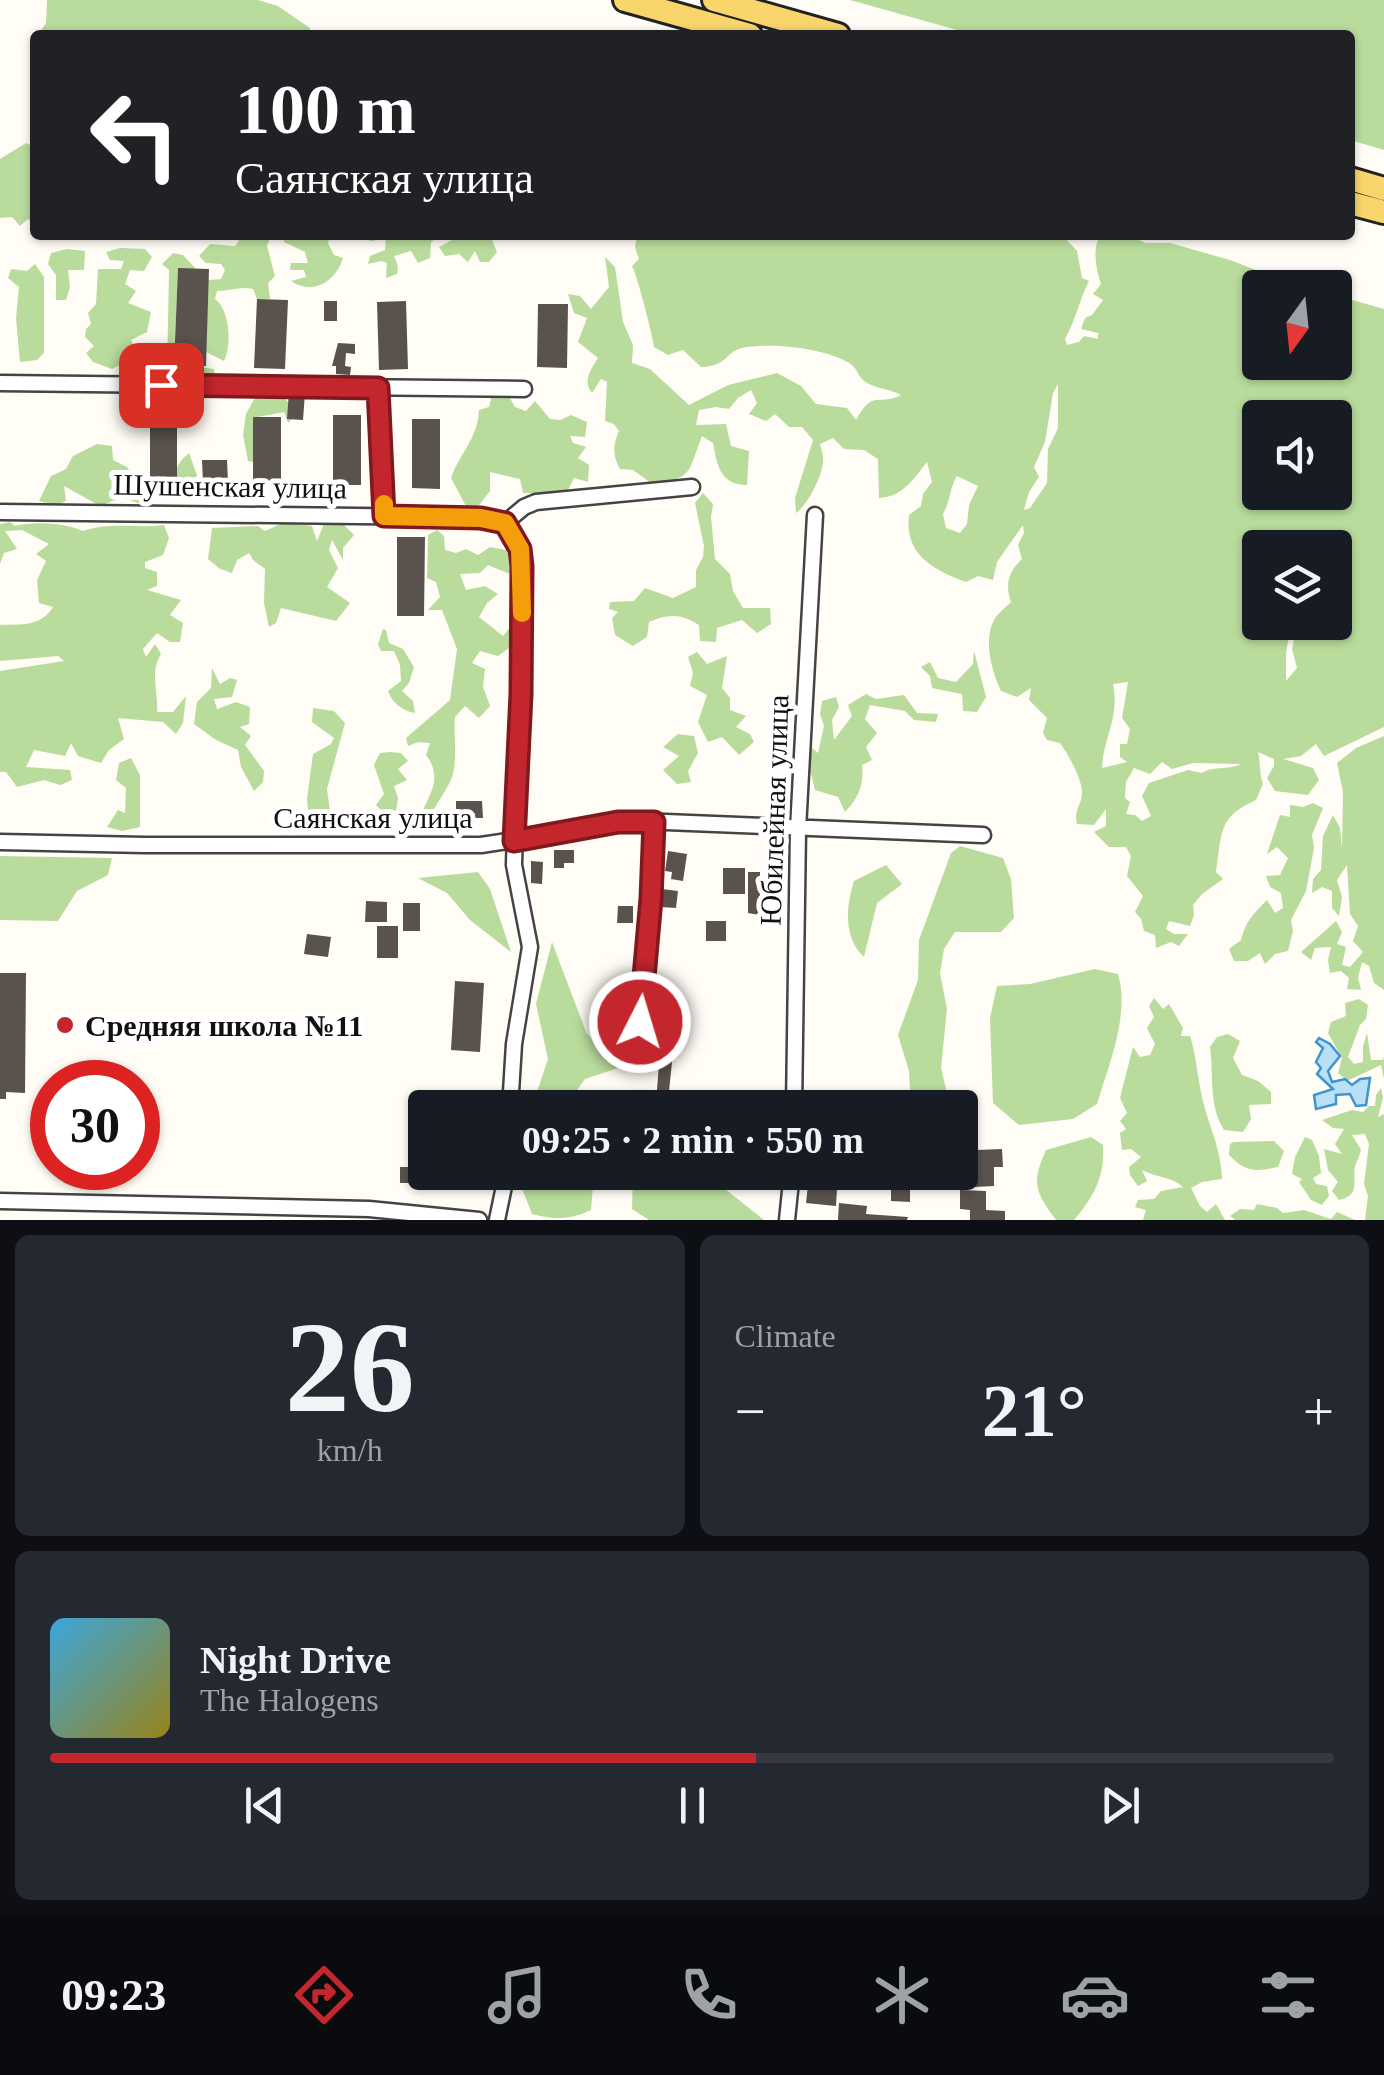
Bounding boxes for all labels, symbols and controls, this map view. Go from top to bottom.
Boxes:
icon: left [70,70,200,200]
text: 100 m [235,71,416,148]
text: Саянская улица [235,153,534,203]
north arrow [1242,270,1352,380]
map controls [1242,270,1352,640]
pin [119,343,204,428]
icon: arrive [134,358,189,413]
button: sound [1242,400,1352,510]
street label: Шушенская улица [113,467,347,505]
button: layers [1242,530,1352,640]
street label: Юбилейная улица [753,694,795,926]
street label: Саянская улица [273,801,473,834]
position arrow [588,970,692,1074]
place label: Средняя школа №11 [85,1009,363,1042]
marker: Средняя школа №11 [54,1014,76,1036]
speed limit sign: 30 [30,1060,160,1190]
text: 09:25 · 2 min · 550 m [522,1119,864,1161]
text: 26 [285,1295,415,1439]
text: Climate [735,1318,836,1354]
text: 21° [982,1369,1087,1452]
text: − [735,1381,766,1442]
text: + [1303,1381,1334,1442]
text: km/h [317,1432,383,1468]
text: Night Drive [200,1639,391,1681]
text: The Halogens [200,1682,379,1718]
icon: previous [237,1778,292,1833]
icon: pause [665,1778,720,1833]
icon: next [1093,1778,1148,1833]
icon: directions [289,1960,359,2030]
icon: music [482,1960,552,2030]
icon: phone [674,1960,744,2030]
icon: climate [867,1960,937,2030]
icon: car [1060,1960,1130,2030]
icon: filters [1253,1960,1323,2030]
text: 09:23 [61,1970,166,2020]

